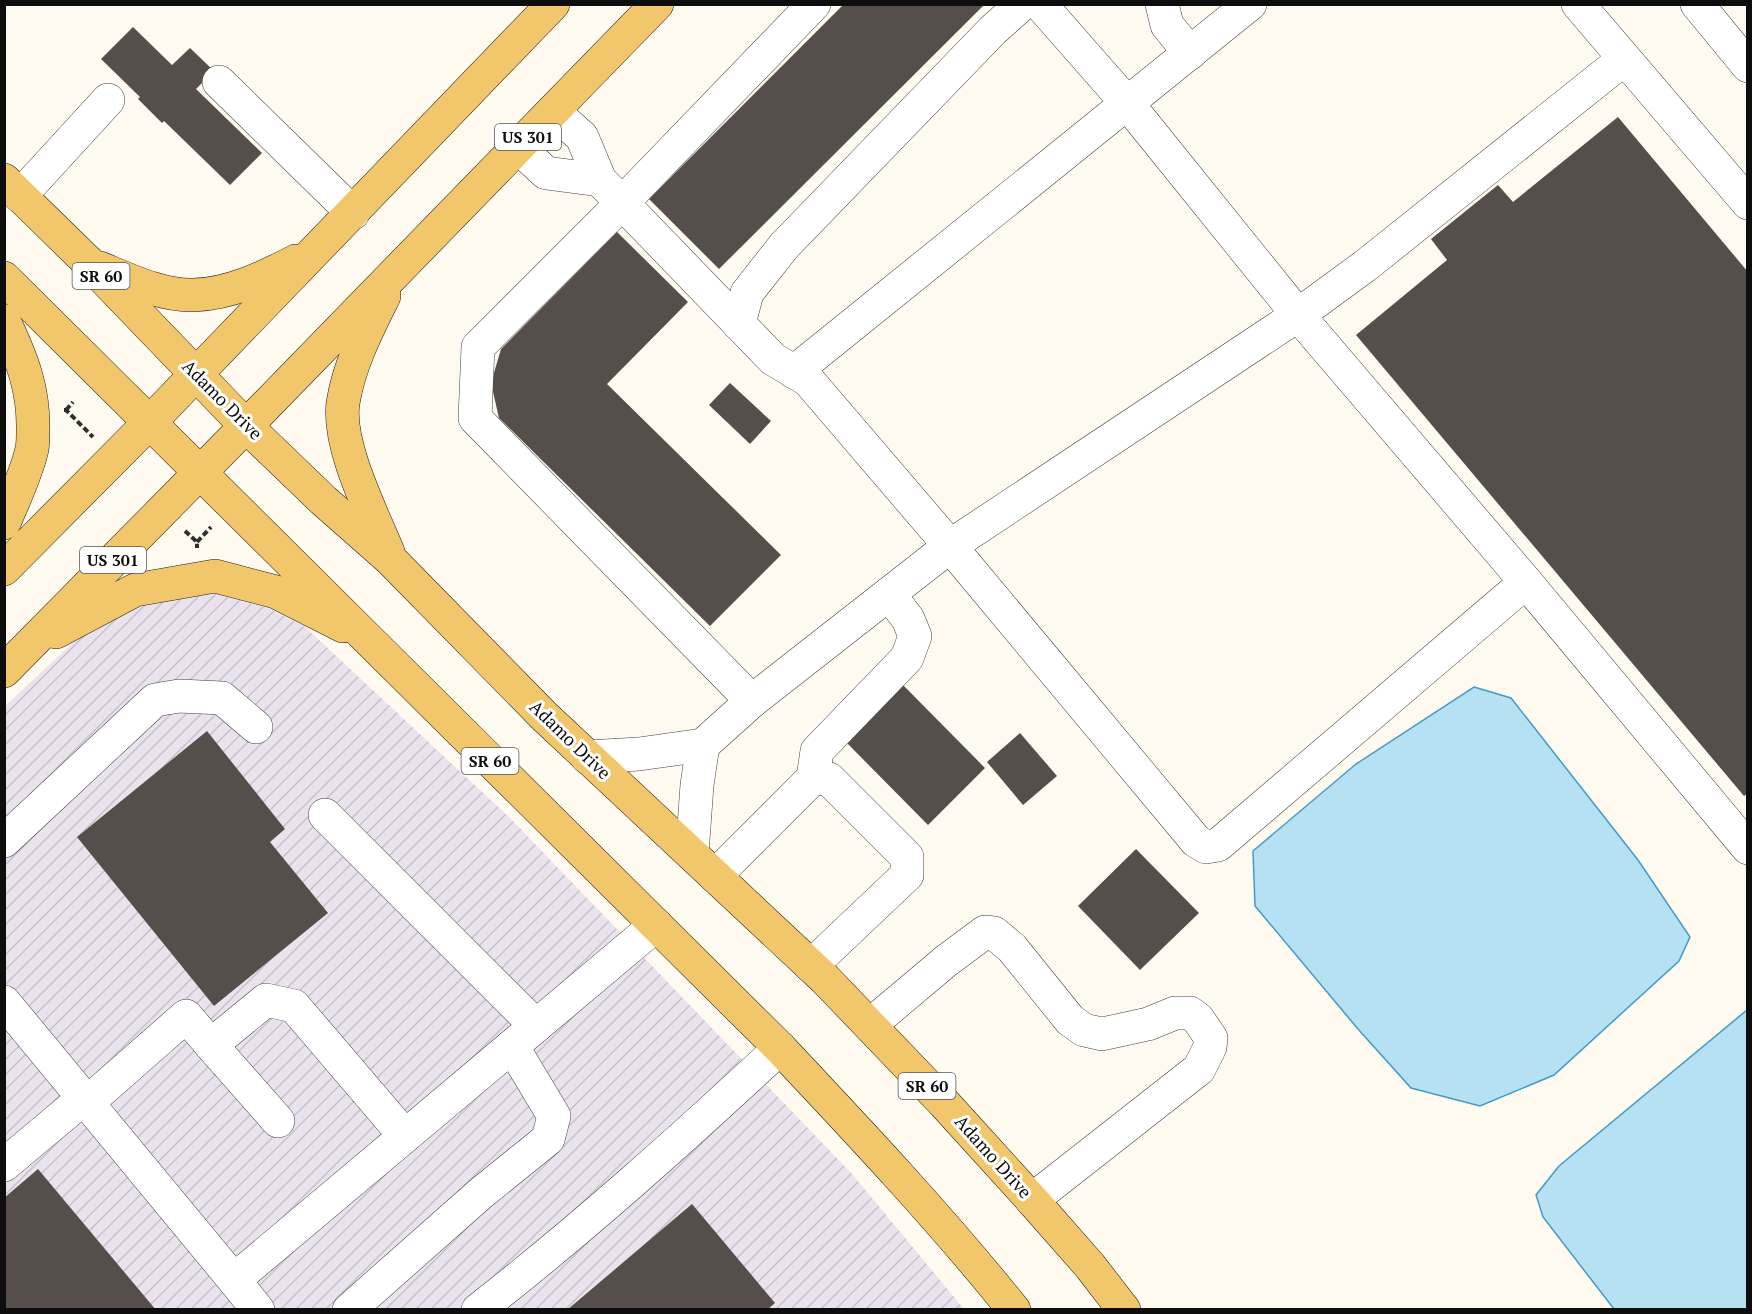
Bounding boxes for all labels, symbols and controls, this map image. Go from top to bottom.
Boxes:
road number: US 301 [495,124,561,150]
road number: SR 60 [72,263,130,289]
street label: Adamo Drive [177,354,268,445]
road number: US 301 [80,547,146,573]
street label: Adamo Drive [525,694,616,784]
road number: SR 60 [462,748,518,774]
road number: SR 60 [898,1073,956,1099]
street label: Adamo Drive [950,1110,1038,1203]

